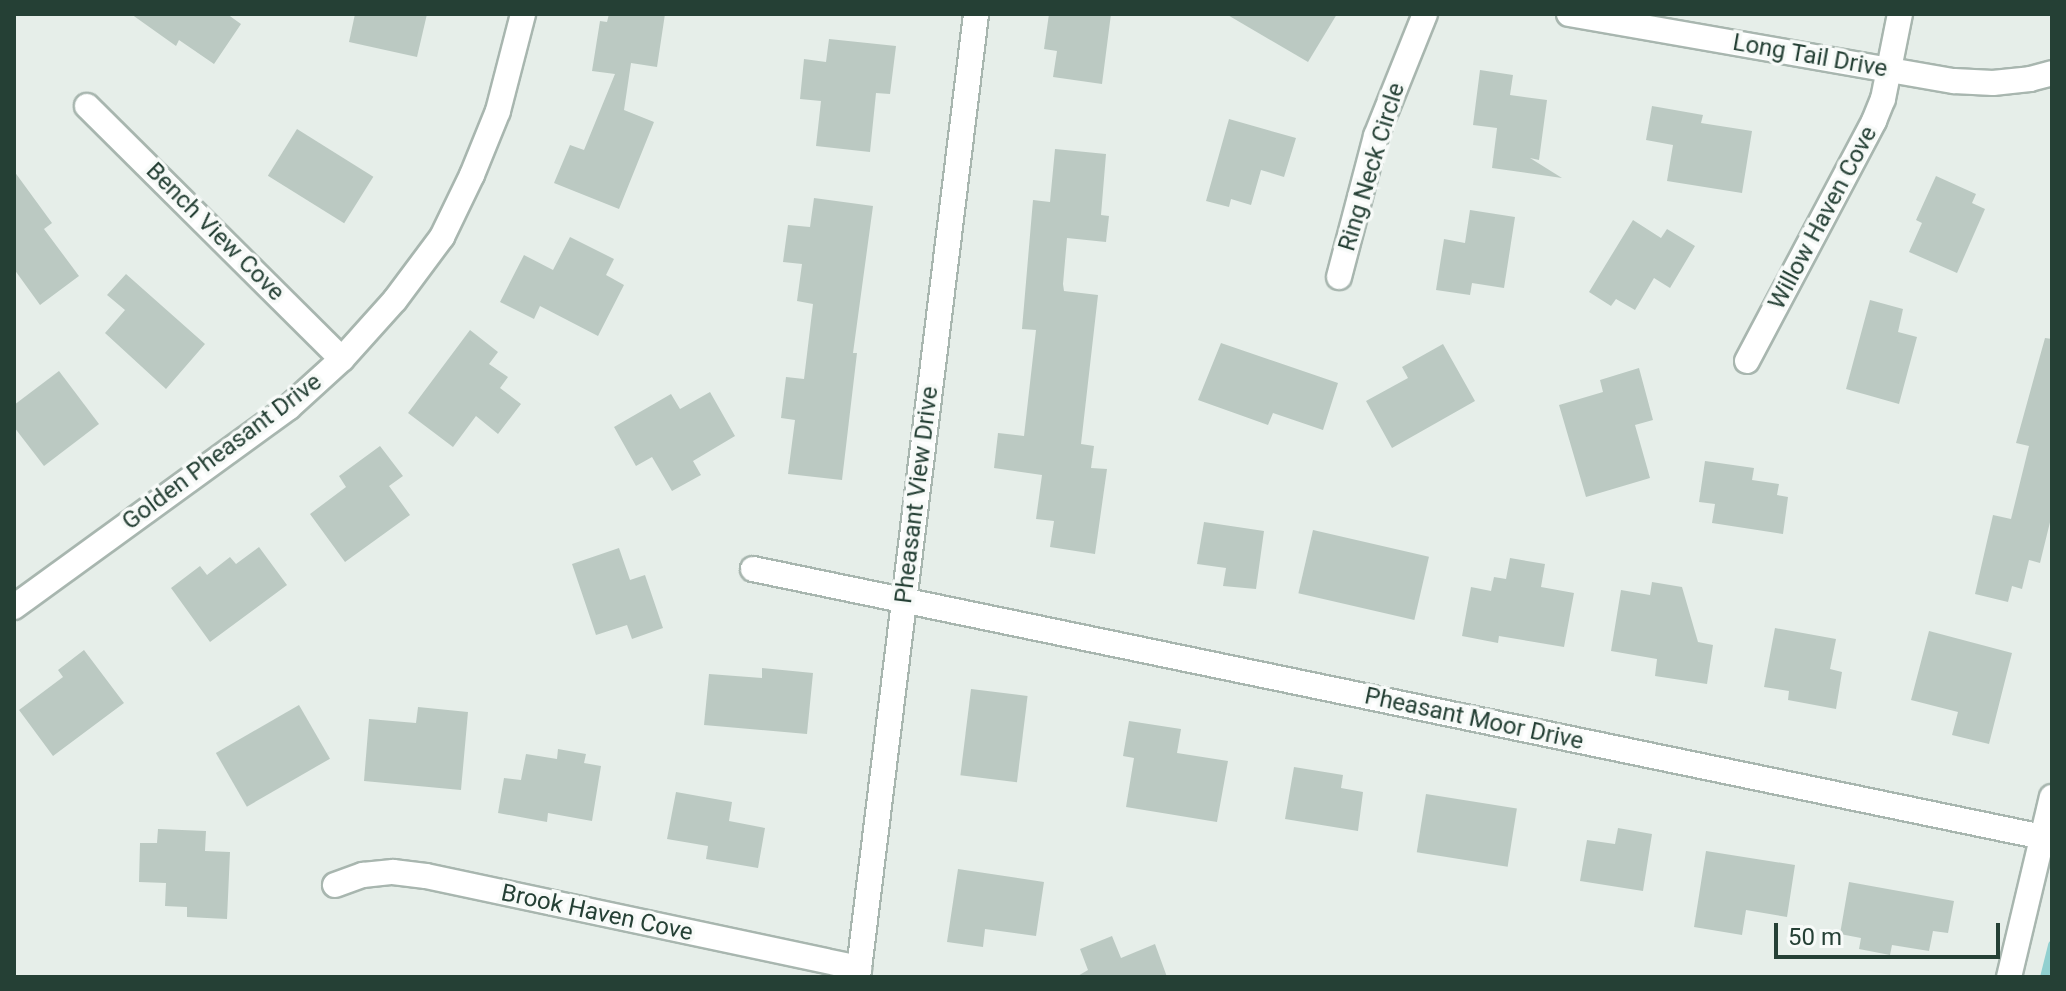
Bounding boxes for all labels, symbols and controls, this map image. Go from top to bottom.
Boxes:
street label: Long Tail Drive [1730,28,1890,84]
street label: Ring Neck Circle [1333,79,1411,255]
street label: Willow Haven Cove [1763,122,1883,314]
street label: Bench View Cove [140,157,290,307]
street label: Golden Pheasant Drive [117,368,327,536]
street label: Pheasant View Drive [889,385,945,605]
street label: Pheasant Moor Drive [1362,682,1586,756]
street label: Brook Haven Cove [499,879,695,947]
scale bar [1778,907,2004,957]
text: 50 m [1788,923,1842,951]

